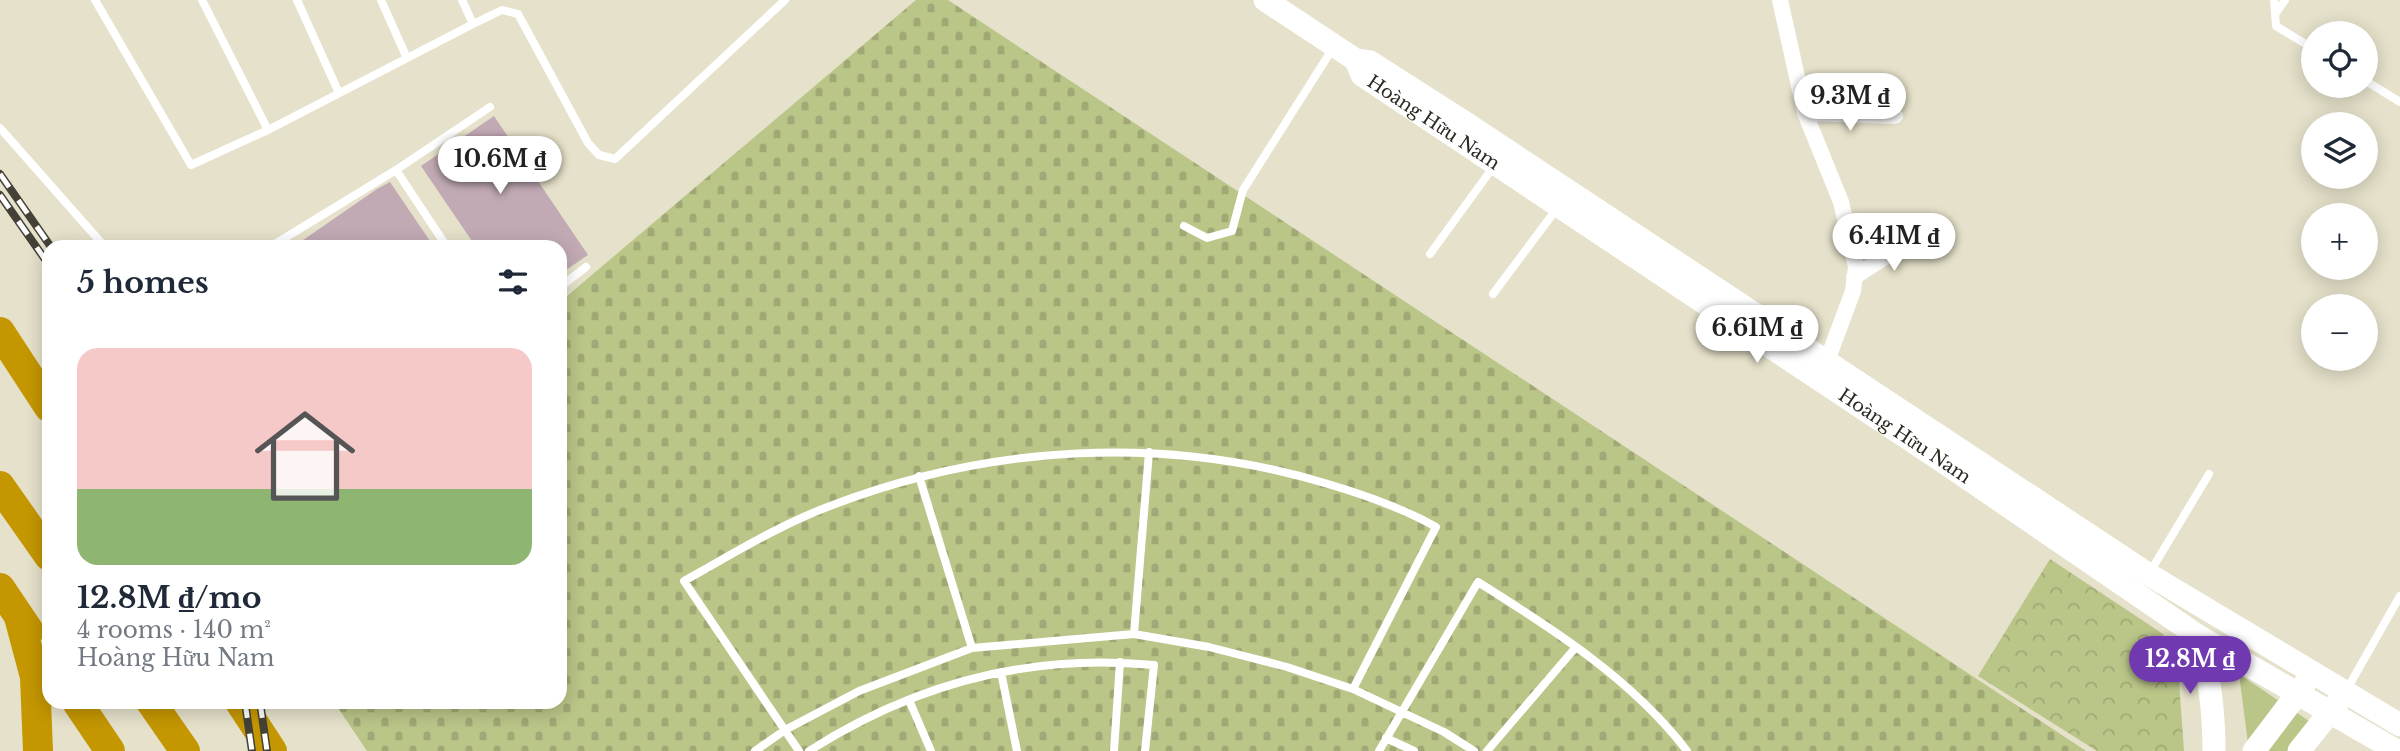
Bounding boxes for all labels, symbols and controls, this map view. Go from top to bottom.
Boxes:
map controls [2301,21,2378,371]
button: locate [2301,21,2378,98]
street label: Hoàng Hữu Nam [1363,71,1504,175]
pin: 9.3M ₫ [1793,74,1907,133]
text: 9.3M ₫ [1810,82,1890,110]
button: layers [2301,112,2378,189]
pin: 10.6M ₫ [435,136,565,196]
text: 10.6M ₫ [454,145,546,173]
button: + [2301,203,2378,280]
pin: 6.41M ₫ [1829,214,1959,273]
text: 6.41M ₫ [1848,222,1940,250]
icon: filters [494,263,532,301]
text: 5 homes [77,264,209,301]
button: − [2301,294,2378,371]
pin: 6.61M ₫ [1692,306,1822,365]
text: 6.61M ₫ [1712,314,1802,342]
street label: Hoàng Hữu Nam [1834,384,1975,488]
icon: home [242,393,368,519]
text: 12.8M ₫/mo [77,579,261,616]
text: 4 rooms · 140 m² [77,616,271,644]
pin: 12.8M ₫ [2125,636,2255,696]
text: Hoàng Hữu Nam [77,644,274,672]
text: 12.8M ₫ [2145,645,2235,673]

